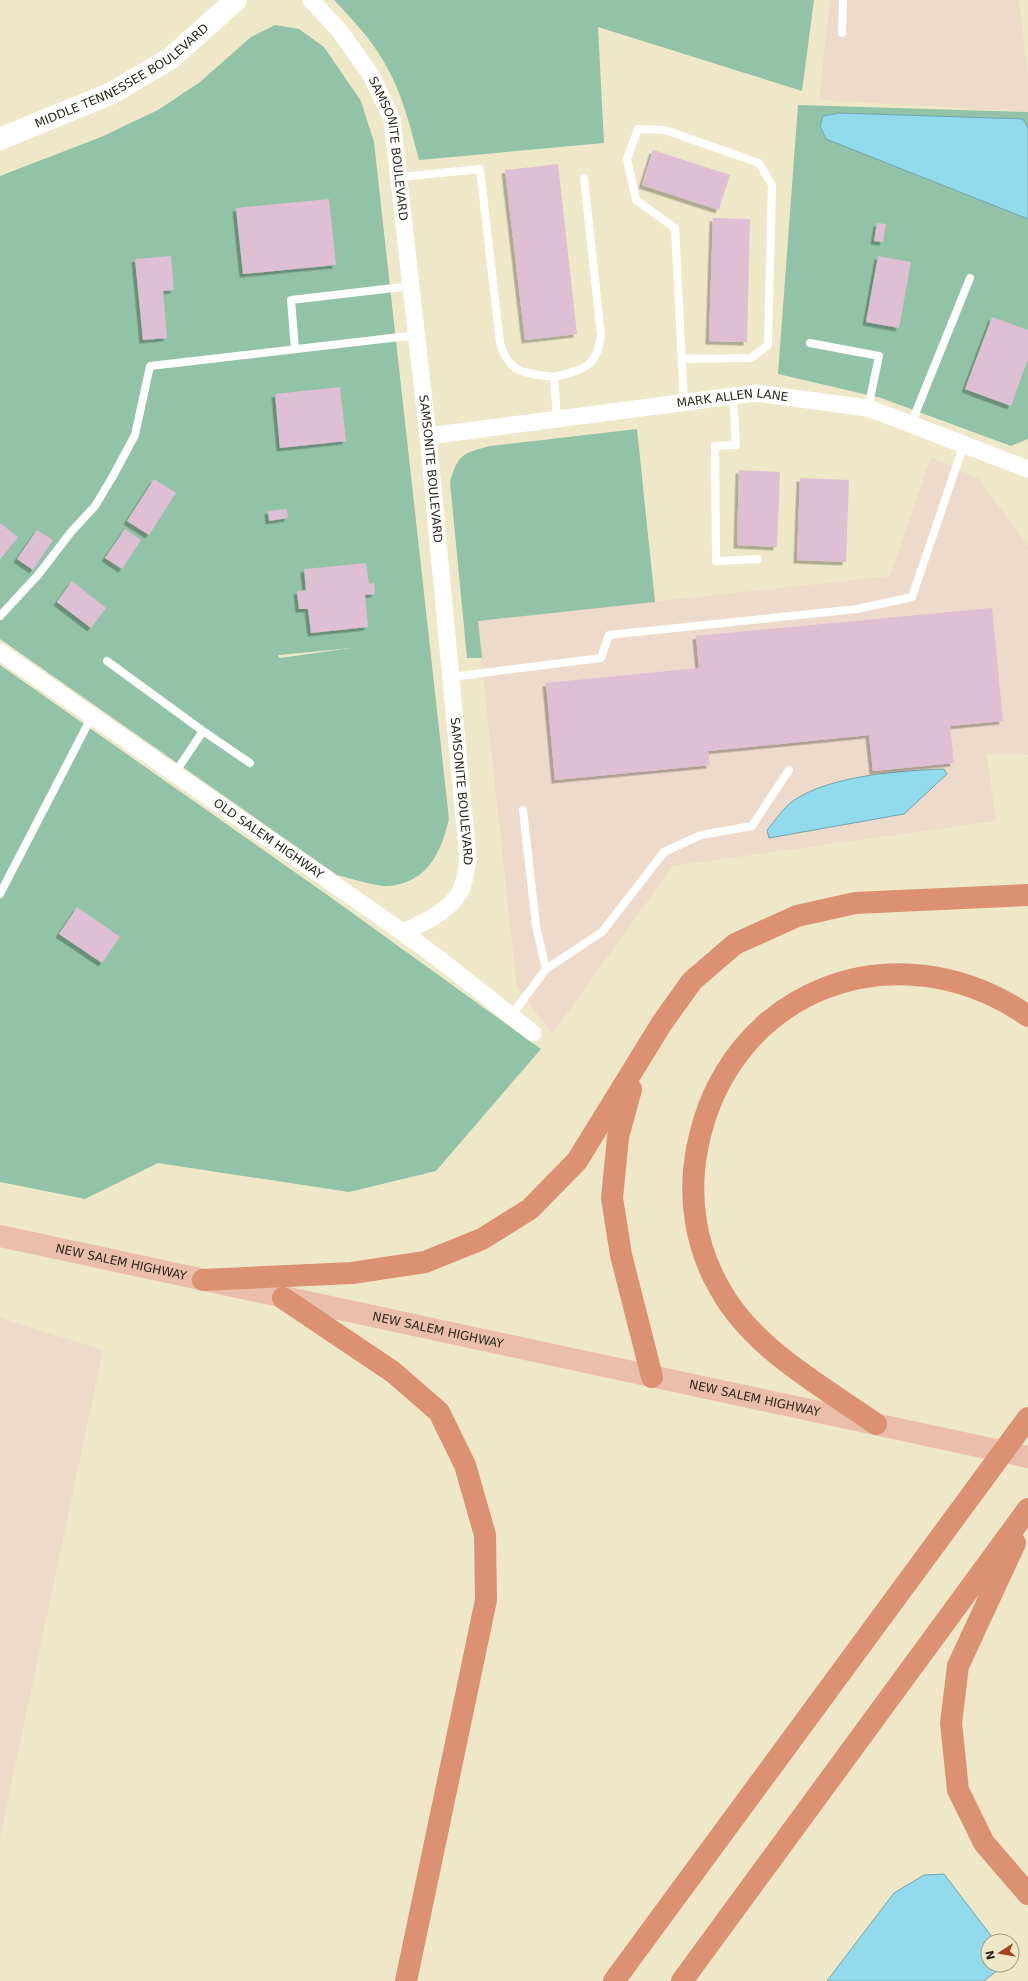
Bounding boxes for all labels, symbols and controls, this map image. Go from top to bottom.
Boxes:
street label: MIDDLE TENNESSEE BOULEVARD [33,21,211,131]
street label: SAMSONITE BOULEVARD [366,74,410,221]
street label: MARK ALLEN LANE [676,386,789,410]
street label: SAMSONITE BOULEVARD [416,394,445,543]
street label: SAMSONITE BOULEVARD [448,717,475,866]
street label: OLD SALEM HIGHWAY [211,796,327,882]
street label: NEW SALEM HIGHWAY [54,1241,189,1283]
street label: NEW SALEM HIGHWAY [371,1309,505,1351]
street label: NEW SALEM HIGHWAY [688,1377,822,1419]
north arrow [980,1933,1020,1973]
text: N [983,1949,998,1961]

